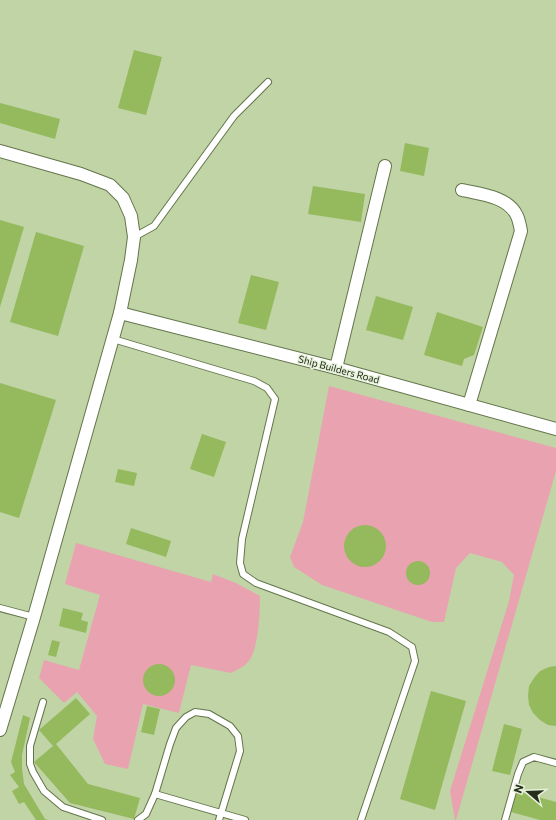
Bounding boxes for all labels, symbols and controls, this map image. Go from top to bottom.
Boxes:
street label: Ship Builders Road [297,352,381,386]
north arrow [508,772,548,812]
text: N [511,783,526,795]

